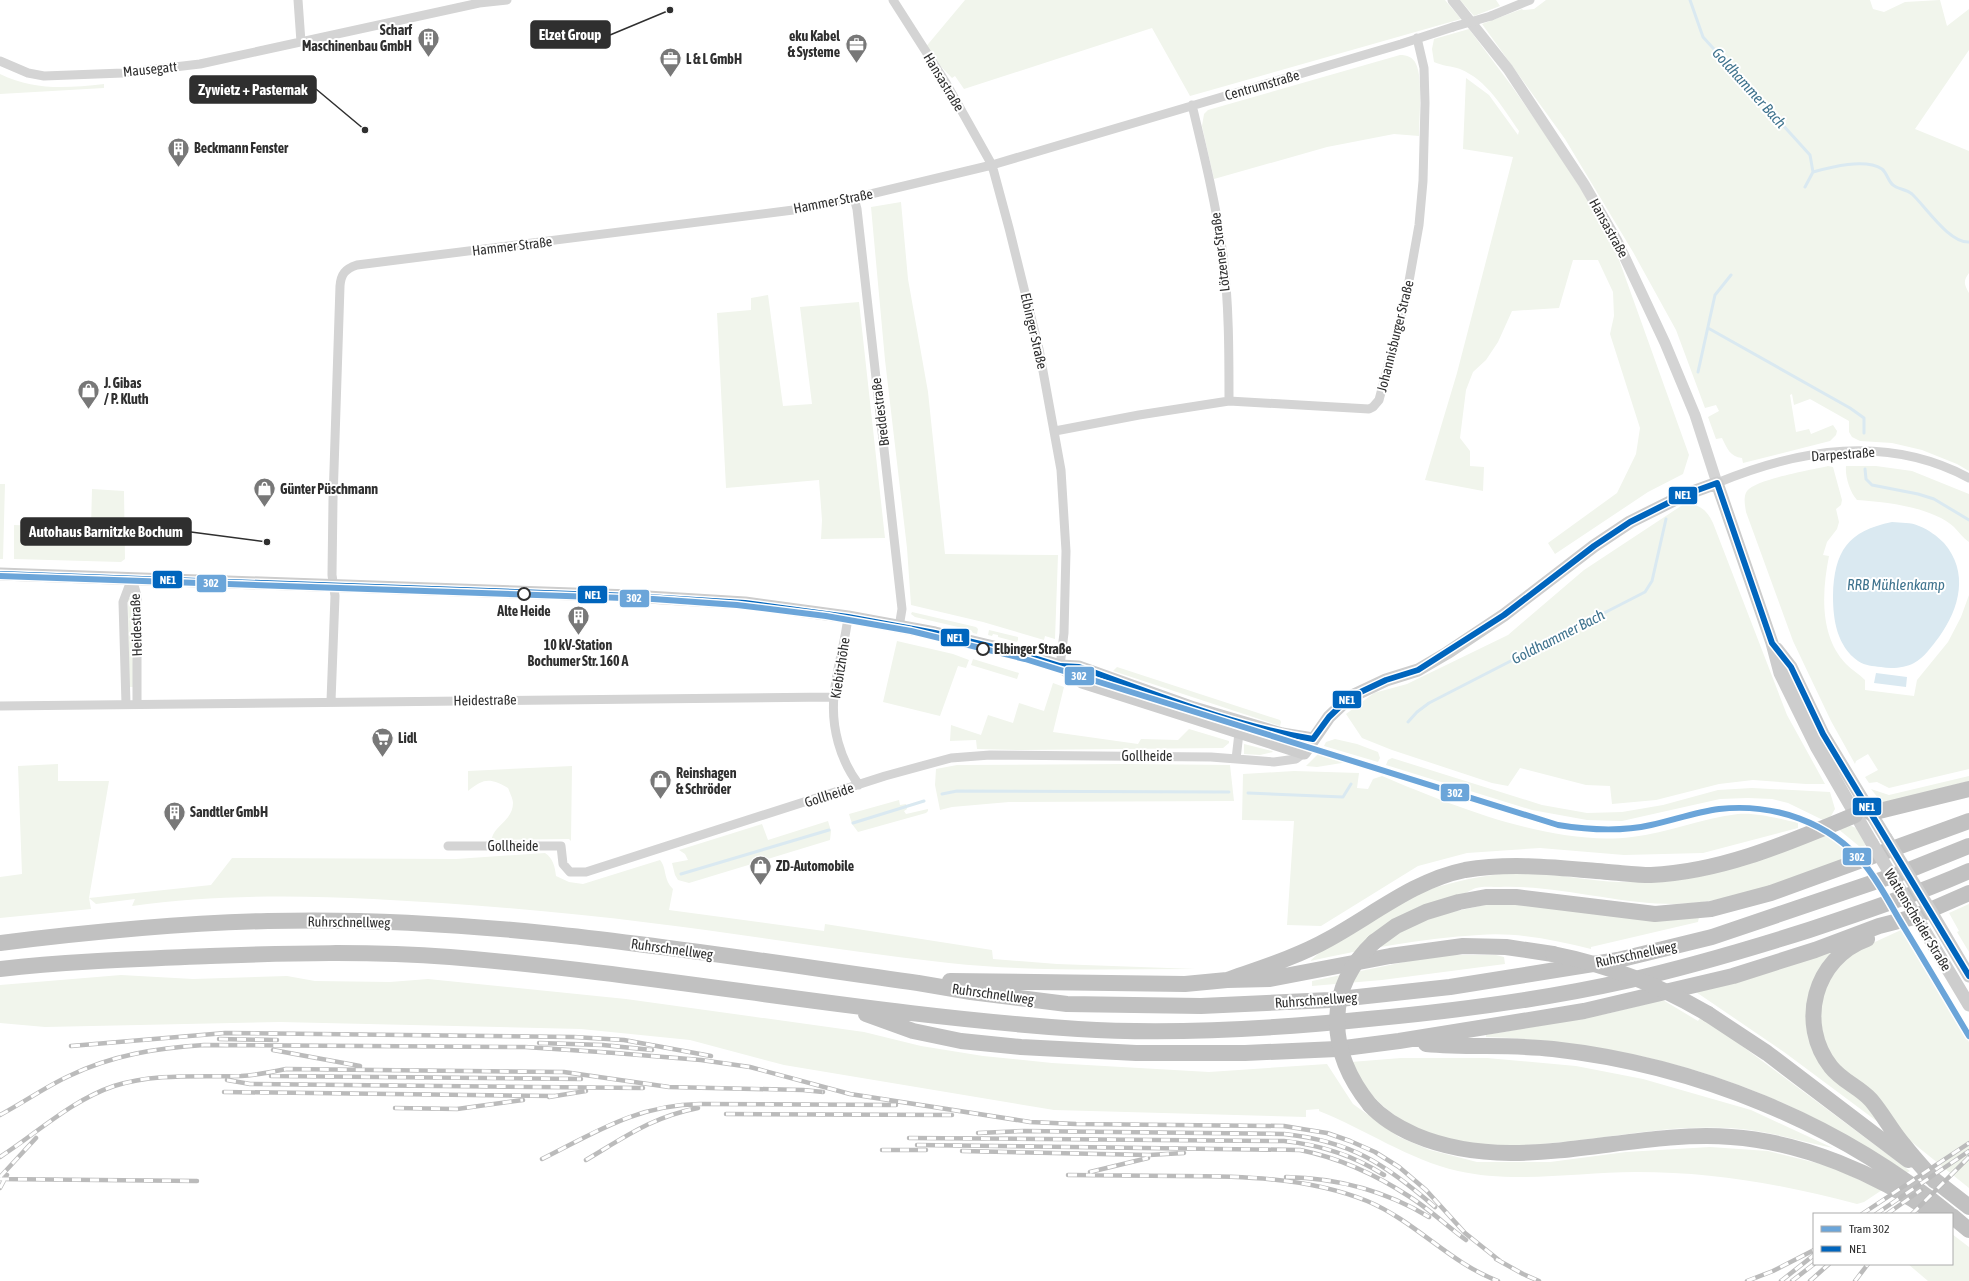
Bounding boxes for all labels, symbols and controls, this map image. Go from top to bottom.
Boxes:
callout: Elzet Group [531,21,610,48]
place label: Scharf Maschinenbau GmbH [302,22,412,54]
building icon: Scharf Maschinenbau GmbH [415,25,441,58]
text: Elzet Group [539,26,601,43]
place label: eku Kabel & Systeme [788,28,840,60]
office icon: eku Kabel & Systeme [843,31,869,64]
water label: Goldhammer Bach [1709,44,1790,131]
office icon: L & L GmbH [658,46,684,79]
street label: Hansastraße [920,50,968,114]
place label: L & L GmbH [686,51,742,67]
street label: Mausegatt [122,58,178,80]
street label: Centrumstraße [1223,67,1301,103]
callout: Zywietz + Pasternak [190,76,316,103]
text: Zywietz + Pasternak [198,81,308,98]
building icon: Beckmann Fenster [165,135,191,168]
place label: Beckmann Fenster [194,140,289,156]
street label: Hammer Straße [792,185,874,217]
street label: Hansastraße [1586,196,1632,260]
street label: Lötzener Straße [1207,211,1233,293]
street label: Hammer Straße [471,233,553,259]
street label: Johannisburger Straße [1373,278,1417,394]
street label: Elbinger Straße [1017,291,1051,371]
place label: J. Gibas / P. Kluth [103,375,149,407]
street label: Breddestraße [868,377,892,447]
shop icon: J. Gibas / P. Kluth [75,378,101,411]
street label: Darpestraße [1811,444,1875,464]
shop icon: Günter Püschmann [251,476,277,509]
place label: Günter Püschmann [280,481,378,497]
line badge: NE1 [1668,486,1698,505]
text: NE1 [1675,489,1691,501]
callout: Autohaus Barnitzke Bochum [21,518,191,545]
text: Autohaus Barnitzke Bochum [28,523,183,540]
line badge: NE1 [152,570,183,589]
text: NE1 [160,574,176,586]
line badge: 302 [196,574,227,593]
water label: RRB Mühlenkamp [1847,576,1945,593]
text: 302 [203,577,219,589]
line badge: NE1 [577,585,608,604]
marker: Alte Heide [517,587,531,601]
text: NE1 [585,589,601,601]
line badge: 302 [619,589,650,608]
text: 302 [626,592,642,604]
street label: Heidestraße [127,593,145,657]
place label: Alte Heide [496,603,551,619]
building icon: 10 kV-Station Bochumer Str. 160 A [565,604,591,637]
water label: Goldhammer Bach [1509,606,1607,667]
line badge: NE1 [940,628,970,647]
text: NE1 [947,632,963,644]
street label: Kiebitzhöhe [827,636,853,700]
place label: 10 kV-Station Bochumer Str. 160 A [528,637,629,669]
place label: Elbinger Straße [994,641,1072,657]
marker: Elbinger Straße [976,642,990,656]
line badge: 302 [1064,666,1095,686]
text: 302 [1071,670,1087,682]
line badge: NE1 [1332,690,1362,709]
street label: Heidestraße [453,691,517,709]
text: NE1 [1339,694,1355,706]
supermarket icon: Lidl [370,725,396,758]
place label: Lidl [398,730,417,746]
street label: Gollheide [1122,748,1172,764]
place label: Reinshagen & Schröder [676,765,737,797]
shop icon: Reinshagen & Schröder [648,768,674,801]
street label: Gollheide [802,780,856,810]
line badge: 302 [1440,783,1470,802]
text: 302 [1447,787,1463,799]
line badge: NE1 [1852,797,1882,816]
building icon: Sandtler GmbH [161,799,187,832]
text: NE1 [1859,801,1875,813]
place label: Sandtler GmbH [190,804,268,820]
street label: Gollheide [488,838,538,854]
line badge: 302 [1842,847,1872,866]
text: 302 [1849,851,1865,863]
shop icon: ZD-Automobile [747,853,773,886]
place label: ZD-Automobile [776,858,854,874]
street label: Wattenscheider Straße [1881,866,1955,974]
street label: Ruhrschnellweg [308,913,390,931]
street label: Ruhrschnellweg [630,935,714,963]
street label: Ruhrschnellweg [1594,938,1678,970]
street label: Ruhrschnellweg [951,980,1035,1008]
street label: Ruhrschnellweg [1274,989,1358,1011]
legend [1813,1213,1953,1265]
text: Tram 302 [1849,1222,1890,1236]
text: NE1 [1849,1242,1867,1256]

